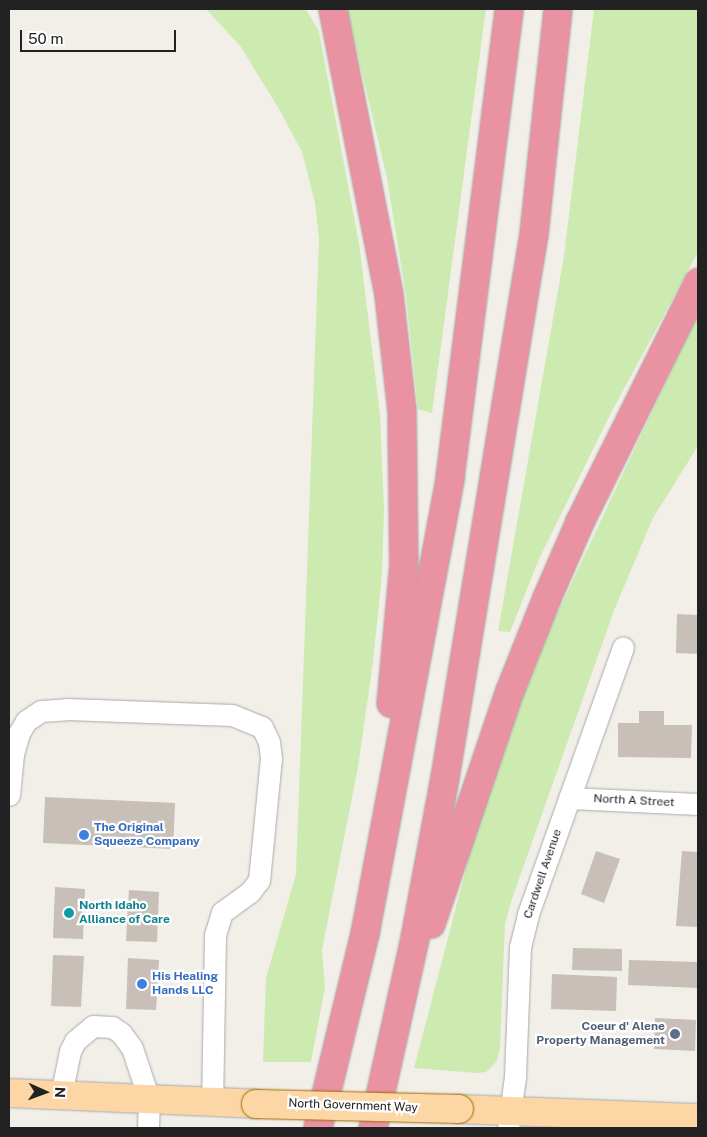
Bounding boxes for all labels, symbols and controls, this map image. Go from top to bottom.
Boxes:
scale bar [22,20,179,52]
text: 50 m [28,30,63,47]
street label: North A Street [593,792,675,810]
place label: The Original Squeeze Company [94,821,200,849]
street label: Cardwell Avenue [521,827,565,921]
marker: The Original Squeeze Company [78,829,90,841]
place label: North Idaho Alliance of Care [79,899,170,927]
marker: North Idaho Alliance of Care [63,907,75,919]
place label: His Healing Hands LLC [152,970,218,998]
marker: His Healing Hands LLC [136,978,148,990]
place label: Coeur d' Alene Property Management [536,1020,665,1048]
marker: Coeur d' Alene Property Management [669,1028,681,1040]
north arrow [20,1067,70,1117]
text: N [52,1087,68,1098]
street label: North Government Way [288,1097,418,1115]

